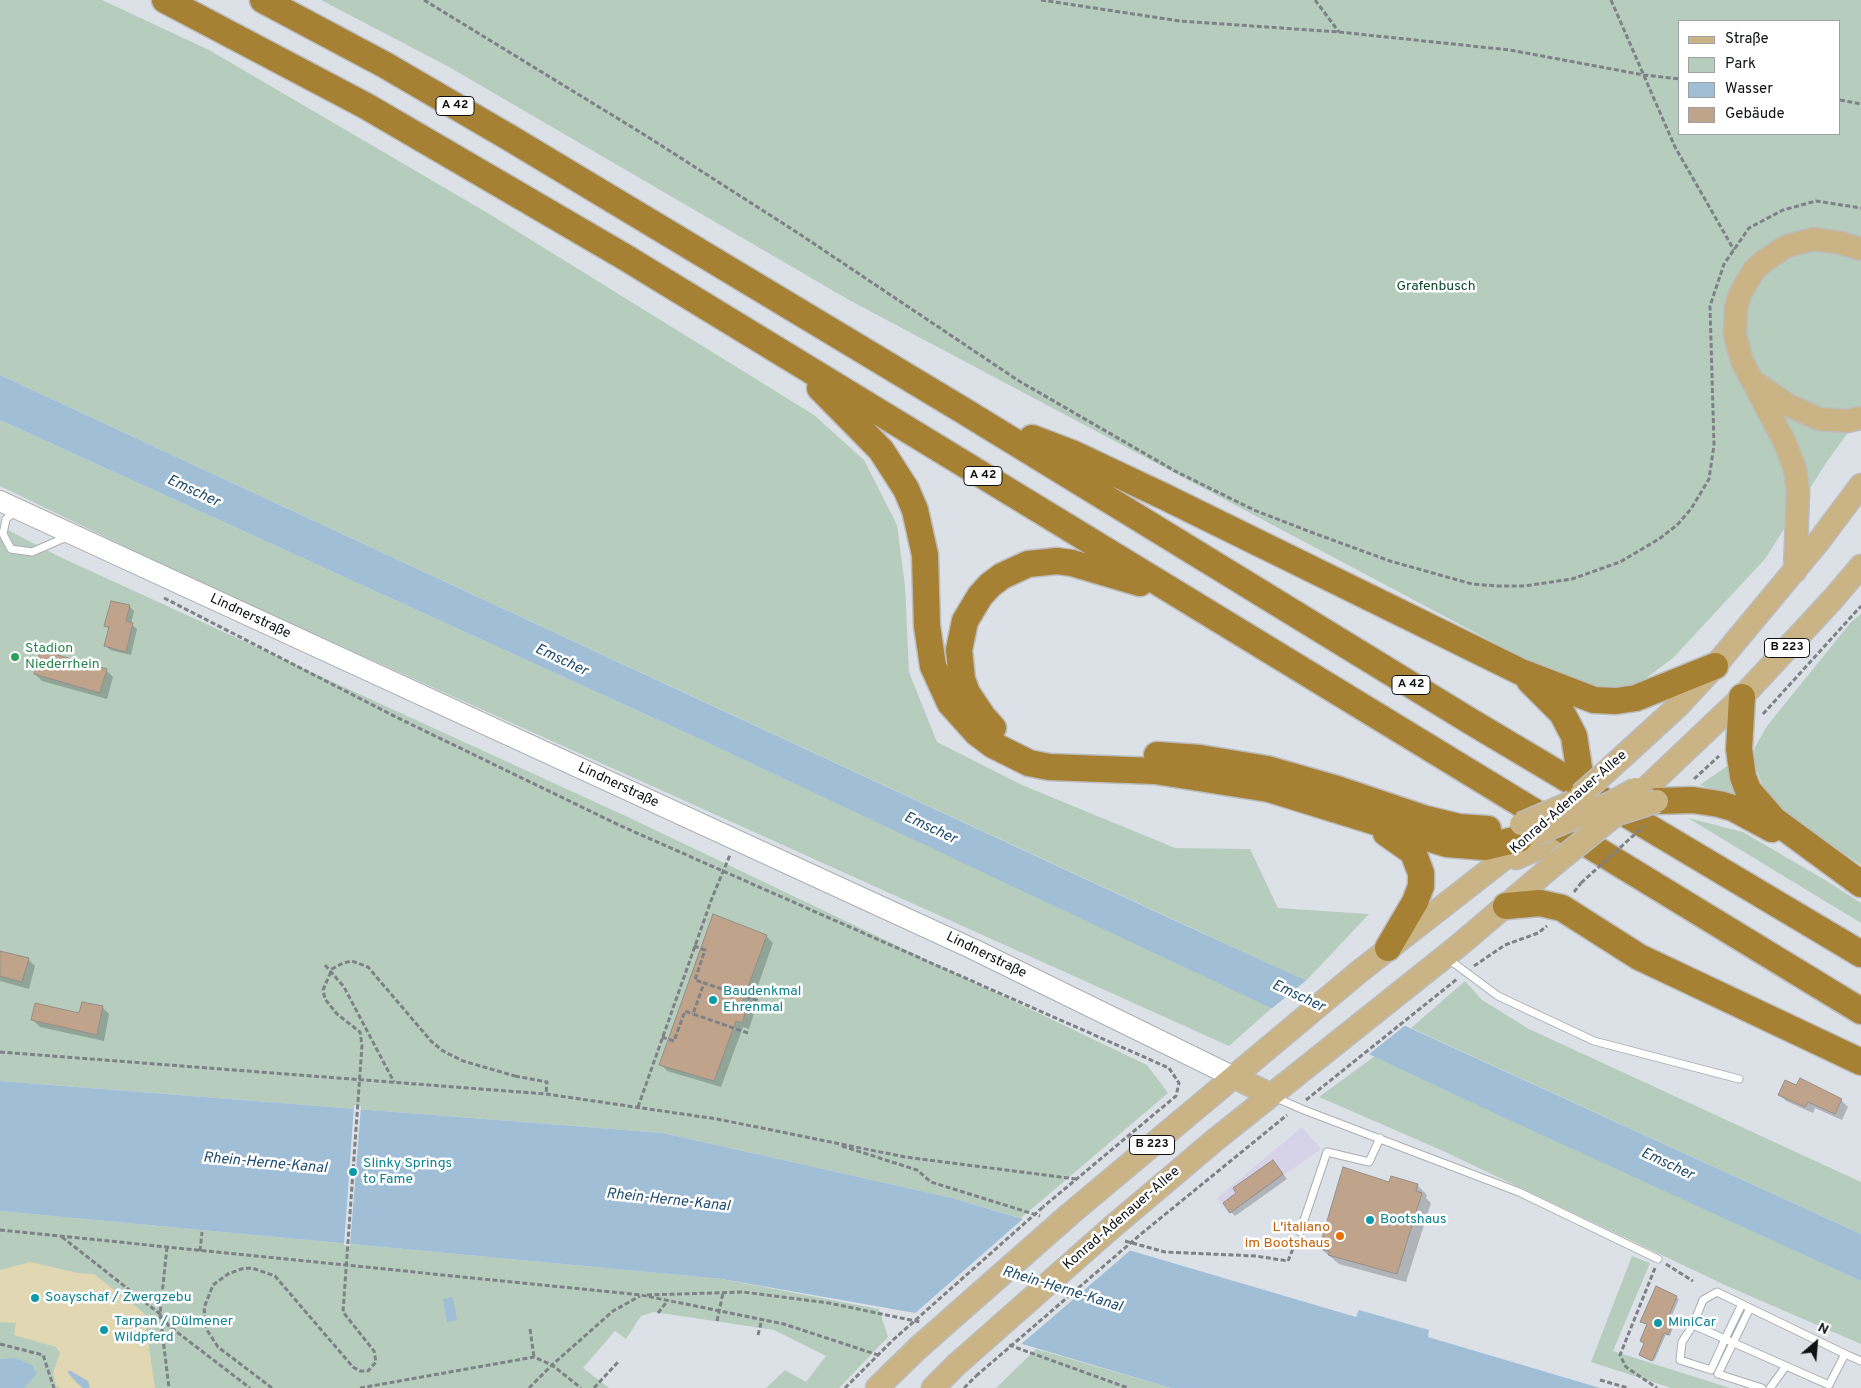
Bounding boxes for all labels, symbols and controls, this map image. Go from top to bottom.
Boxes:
legend [1678,20,1841,135]
text: Straße [1725,30,1769,49]
text: Park [1725,55,1756,74]
text: Wasser [1725,80,1773,99]
road number: A 42 [436,96,474,115]
text: Gebäude [1725,105,1785,124]
park label: Grafenbusch [1396,279,1476,295]
road number: A 42 [964,466,1002,486]
water label: Emscher [164,472,222,512]
street label: Lindnerstraße [207,591,293,643]
road number: B 223 [1764,638,1810,658]
place label: Stadion Niederrhein [25,641,100,674]
water label: Emscher [532,641,590,681]
marker: Stadion Niederrhein [9,651,21,663]
road number: A 42 [1392,676,1430,694]
street label: Konrad-Adenauer-Allee [1507,748,1631,858]
street label: Lindnerstraße [575,760,661,812]
water label: Emscher [901,809,959,849]
street label: Lindnerstraße [943,929,1029,983]
water label: Emscher [1269,977,1327,1017]
place label: Baudenkmal Ehrenmal [723,984,801,1016]
marker: Baudenkmal Ehrenmal [707,994,719,1006]
road number: B 223 [1130,1136,1174,1154]
water label: Emscher [1638,1145,1696,1185]
water label: Rhein-Herne-Kanal [202,1150,328,1178]
place label: Slinky Springs to Fame [363,1156,452,1188]
street label: Konrad-Adenauer-Allee [1060,1164,1184,1274]
marker: Slinky Springs to Fame [347,1166,359,1178]
water label: Rhein-Herne-Kanal [605,1186,731,1216]
place label: Bootshaus [1380,1212,1447,1228]
marker: Bootshaus [1364,1214,1376,1226]
place label: L'italiano im Bootshaus [1245,1220,1330,1252]
marker: L'italiano im Bootshaus [1334,1230,1346,1242]
water label: Rhein-Herne-Kanal [1000,1263,1124,1317]
place label: Soayschaf / Zwergzebu [45,1290,192,1306]
marker: Soayschaf / Zwergzebu [29,1292,41,1304]
place label: Tarpan / Dülmener Wildpferd [114,1314,233,1346]
place label: MiniCar [1668,1315,1716,1331]
marker: MiniCar [1652,1317,1664,1329]
north arrow [1791,1318,1841,1368]
text: N [1815,1319,1831,1339]
marker: Tarpan / Dülmener Wildpferd [98,1324,110,1336]

